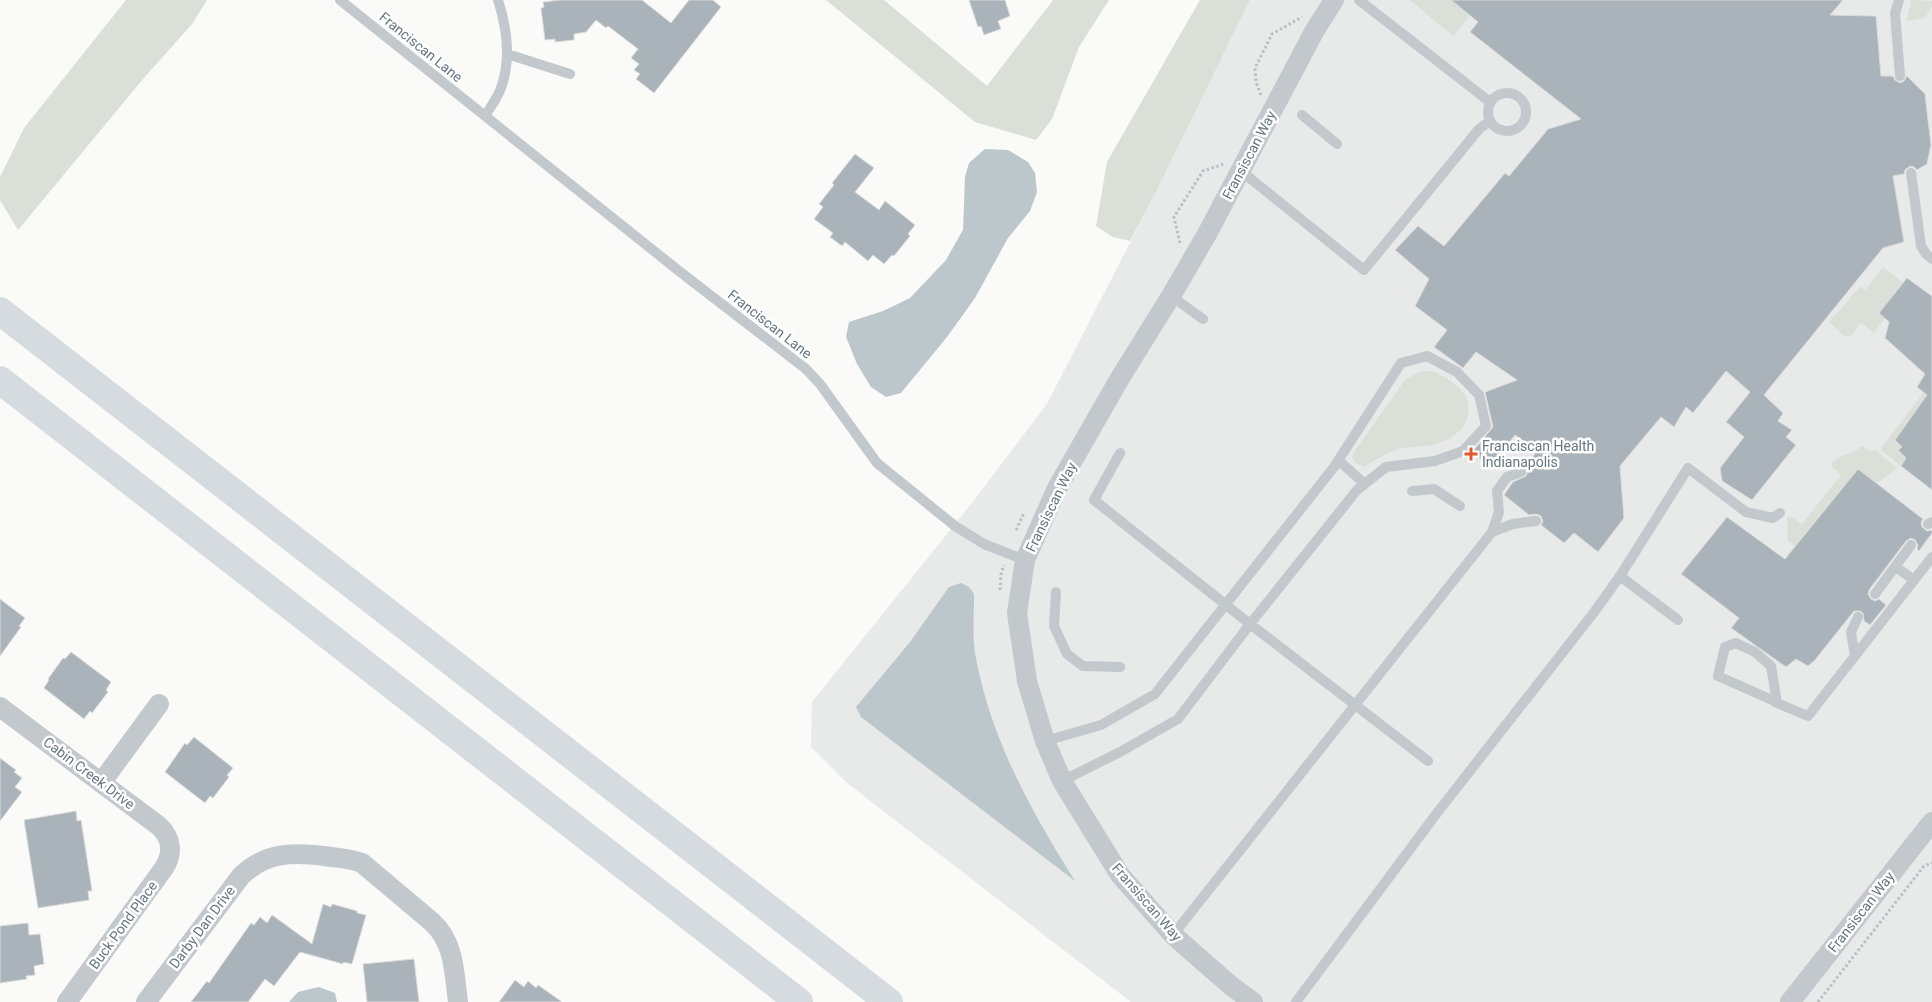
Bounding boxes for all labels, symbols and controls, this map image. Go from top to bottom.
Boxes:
street label: Franciscan Lane [376,9,466,85]
street label: Fransiscan Way [1219,108,1279,202]
street label: Franciscan Lane [725,286,815,362]
place label: Franciscan Health Indianapolis [1482,438,1594,470]
marker: Franciscan Health Indianapolis [1464,447,1478,461]
street label: Fransiscan Way [1022,459,1080,554]
street label: Cabin Creek Drive [40,734,138,812]
street label: Fransiscan Way [1109,860,1185,944]
street label: Fransiscan Way [1825,868,1898,955]
street label: Buck Pond Place [86,878,160,972]
street label: Darby Dan Drive [166,883,238,971]

